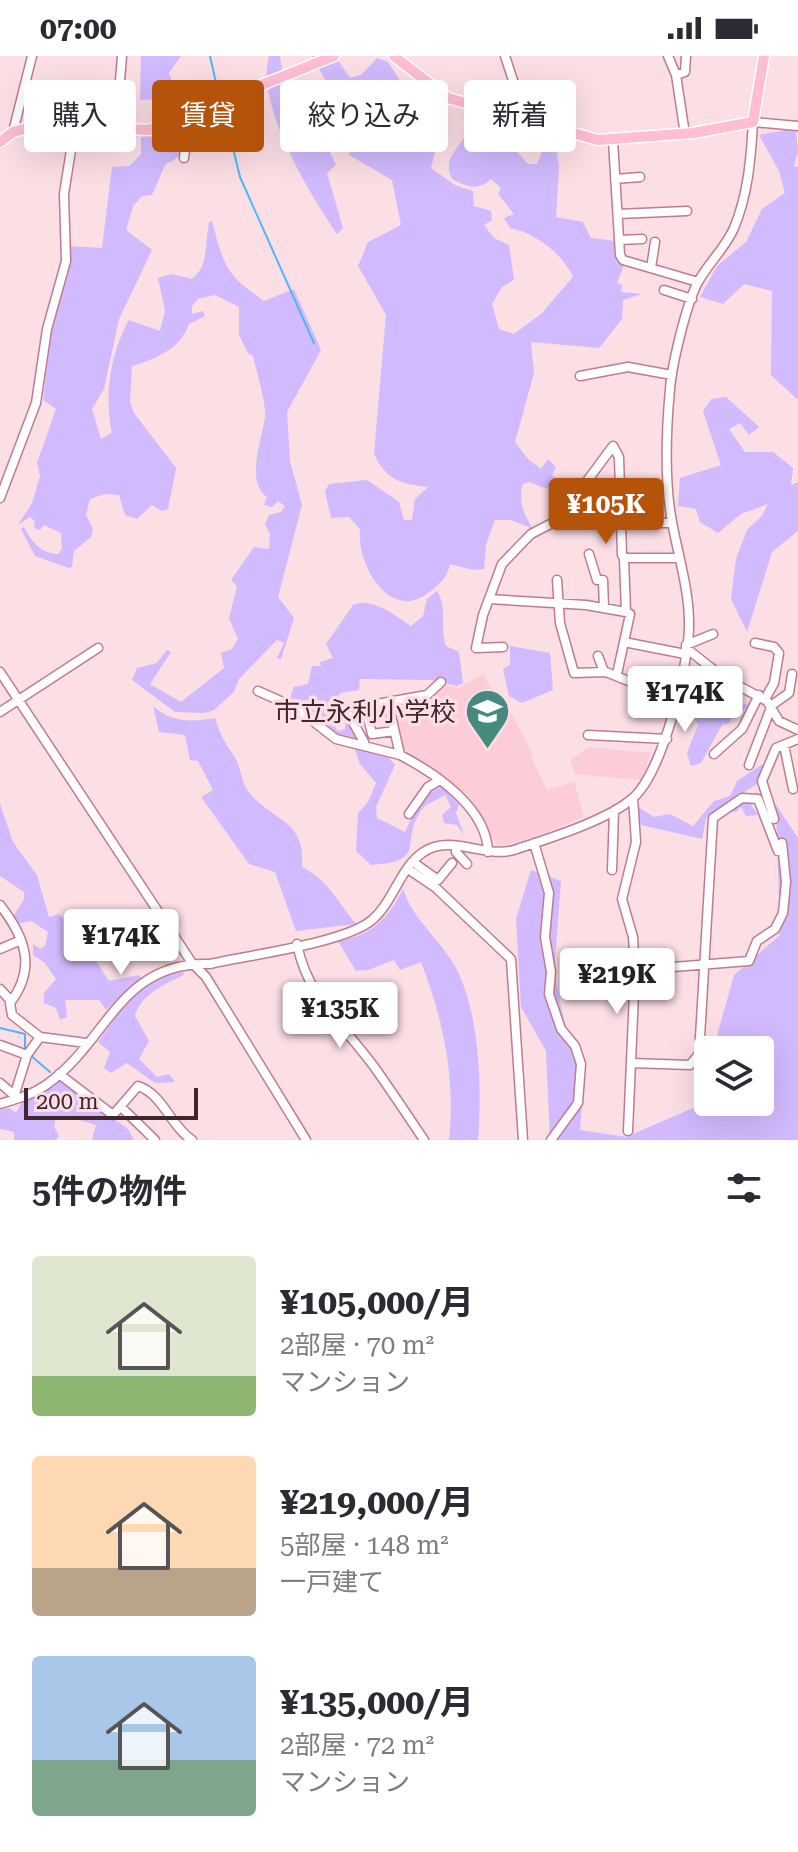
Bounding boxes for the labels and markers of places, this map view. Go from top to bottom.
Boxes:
pin: ¥105K [550,478,662,546]
pin: ¥174K [629,666,741,734]
school or university icon: 市立永利小学校 [463,688,511,751]
place label: 市立永利小学校 [274,697,456,727]
pin: ¥174K [65,909,177,977]
pin: ¥219K [561,948,673,1016]
pin: ¥135K [284,982,396,1050]

